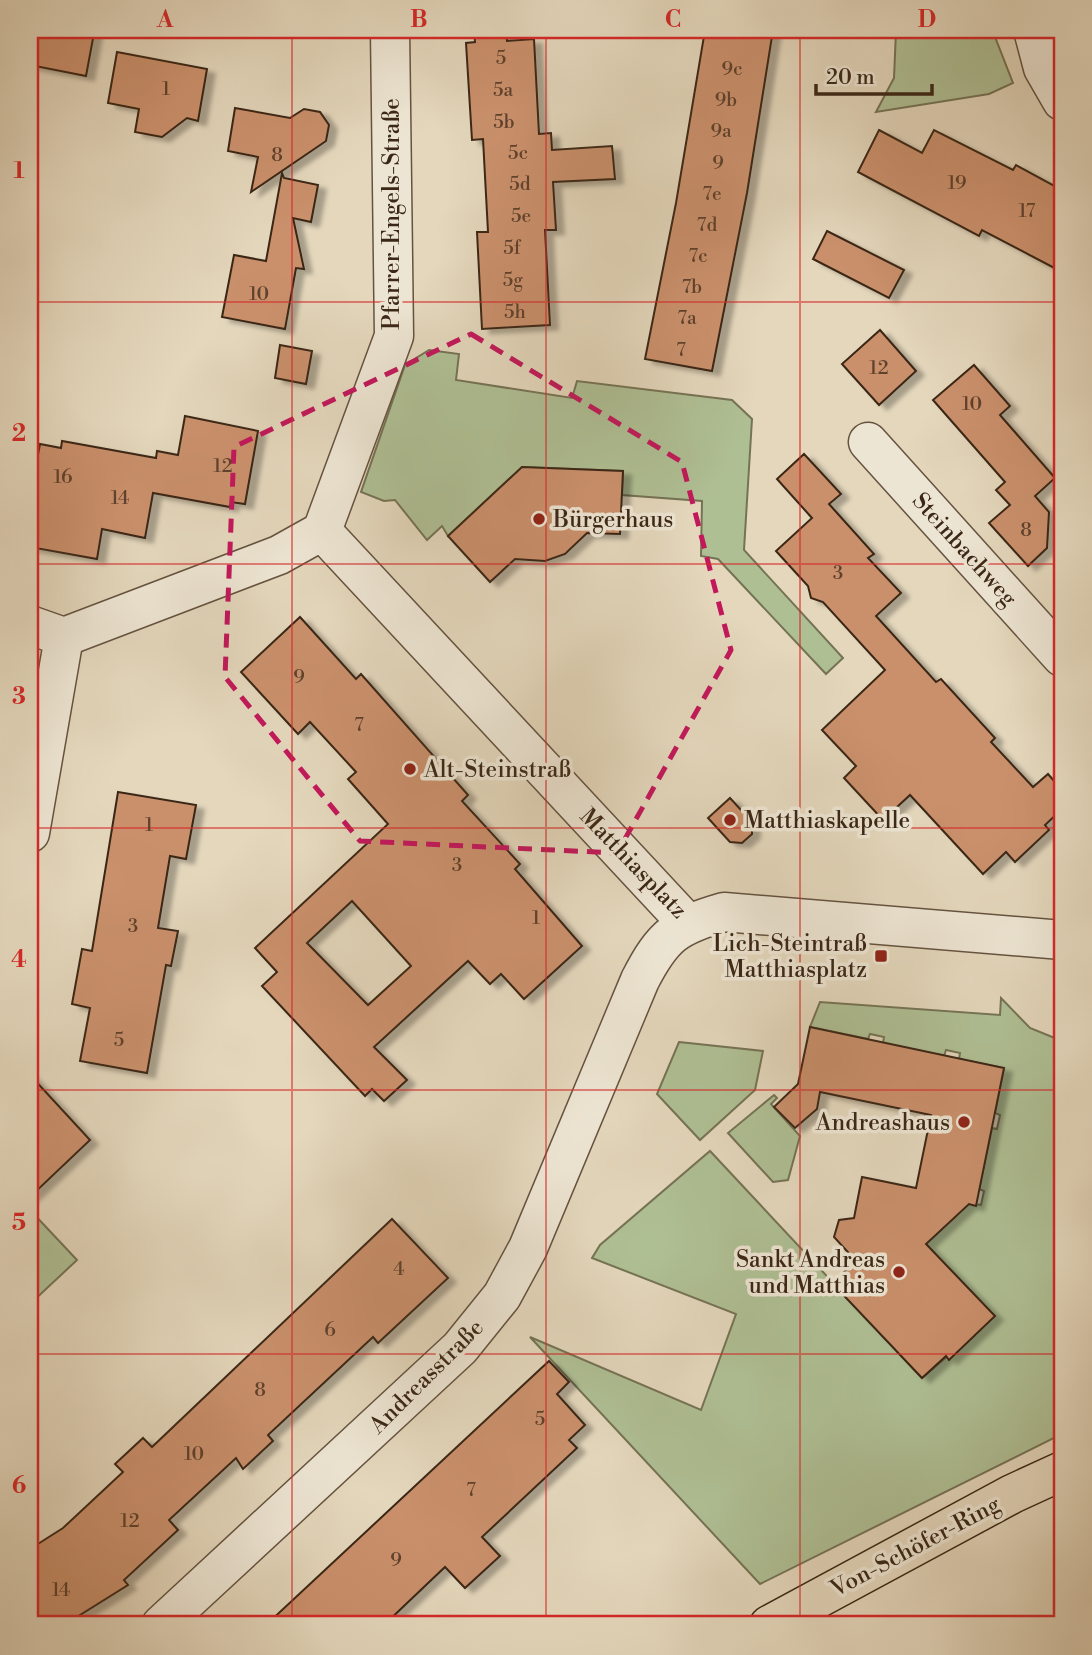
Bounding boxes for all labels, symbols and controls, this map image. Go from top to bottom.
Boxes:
text: A [156,6,174,34]
text: B [410,6,428,34]
text: C [665,6,681,34]
text: D [918,6,936,34]
house number: 5 [496,46,506,70]
scale bar [816,52,931,96]
house number: 9c [721,57,743,81]
text: 20 m [826,65,875,91]
house number: 1 [162,77,170,101]
house number: 5a [493,78,513,102]
house number: 9b [715,88,737,112]
street label: Pfarrer-Engels-Straße [378,98,406,330]
house number: 5b [493,110,515,134]
house number: 9a [710,119,732,143]
house number: 5c [508,141,528,165]
house number: 8 [271,143,283,167]
house number: 9 [712,151,724,175]
text: 1 [13,157,25,185]
house number: 19 [947,171,967,195]
house number: 5d [509,172,531,196]
house number: 7e [702,182,722,206]
house number: 17 [1019,199,1036,223]
house number: 5e [511,204,531,228]
house number: 7d [697,213,717,237]
house number: 5f [503,236,522,260]
house number: 7c [688,244,708,268]
house number: 5g [503,268,523,292]
house number: 7b [682,275,702,299]
house number: 10 [249,282,269,306]
house number: 5h [504,300,526,324]
house number: 7a [677,306,697,330]
house number: 7 [676,338,686,362]
house number: 12 [869,356,889,380]
house number: 10 [962,392,982,416]
text: 2 [12,420,26,448]
house number: 12 [213,454,233,478]
house number: 16 [53,465,73,489]
house number: 14 [111,486,129,510]
street label: Steinbachweg [906,487,1023,612]
place label: Bürgerhaus [552,506,673,534]
marker: Bürgerhaus [531,511,547,527]
house number: 8 [1020,518,1032,542]
house number: 3 [833,561,843,585]
house number: 9 [293,665,305,689]
text: 3 [12,683,26,711]
house number: 7 [354,713,364,737]
place label: Alt-Steinstraß [423,756,571,784]
marker: Alt-Steinstraß [402,761,418,777]
street label: Matthiasplatz [574,803,693,925]
place label: Matthiaskapelle [744,807,910,835]
marker: Matthiaskapelle [722,812,738,828]
house number: 1 [145,813,153,837]
house number: 3 [452,853,462,877]
house number: 1 [532,906,540,930]
house number: 3 [128,914,138,938]
place label: Lich-Steintraß Matthiasplatz [713,930,867,984]
text: 4 [11,946,27,974]
marker: Lich-Steintraß Matthiasplatz [873,948,889,964]
house number: 5 [114,1028,124,1052]
place label: Andreashaus [815,1109,950,1137]
marker: Andreashaus [956,1114,972,1130]
text: 5 [12,1209,26,1237]
place label: Sankt Andreas und Matthias [736,1246,885,1300]
house number: 4 [393,1257,405,1281]
marker: Sankt Andreas und Matthias [891,1264,907,1280]
street label: Andreasstraße [363,1314,490,1440]
house number: 6 [324,1318,336,1342]
house number: 8 [254,1378,266,1402]
house number: 5 [535,1407,545,1431]
house number: 10 [184,1442,204,1466]
text: 6 [12,1472,26,1500]
house number: 7 [466,1478,476,1502]
street label: Von-Schöfer-Ring [825,1490,1005,1604]
house number: 12 [120,1509,140,1533]
house number: 9 [390,1548,402,1572]
house number: 14 [52,1578,70,1602]

